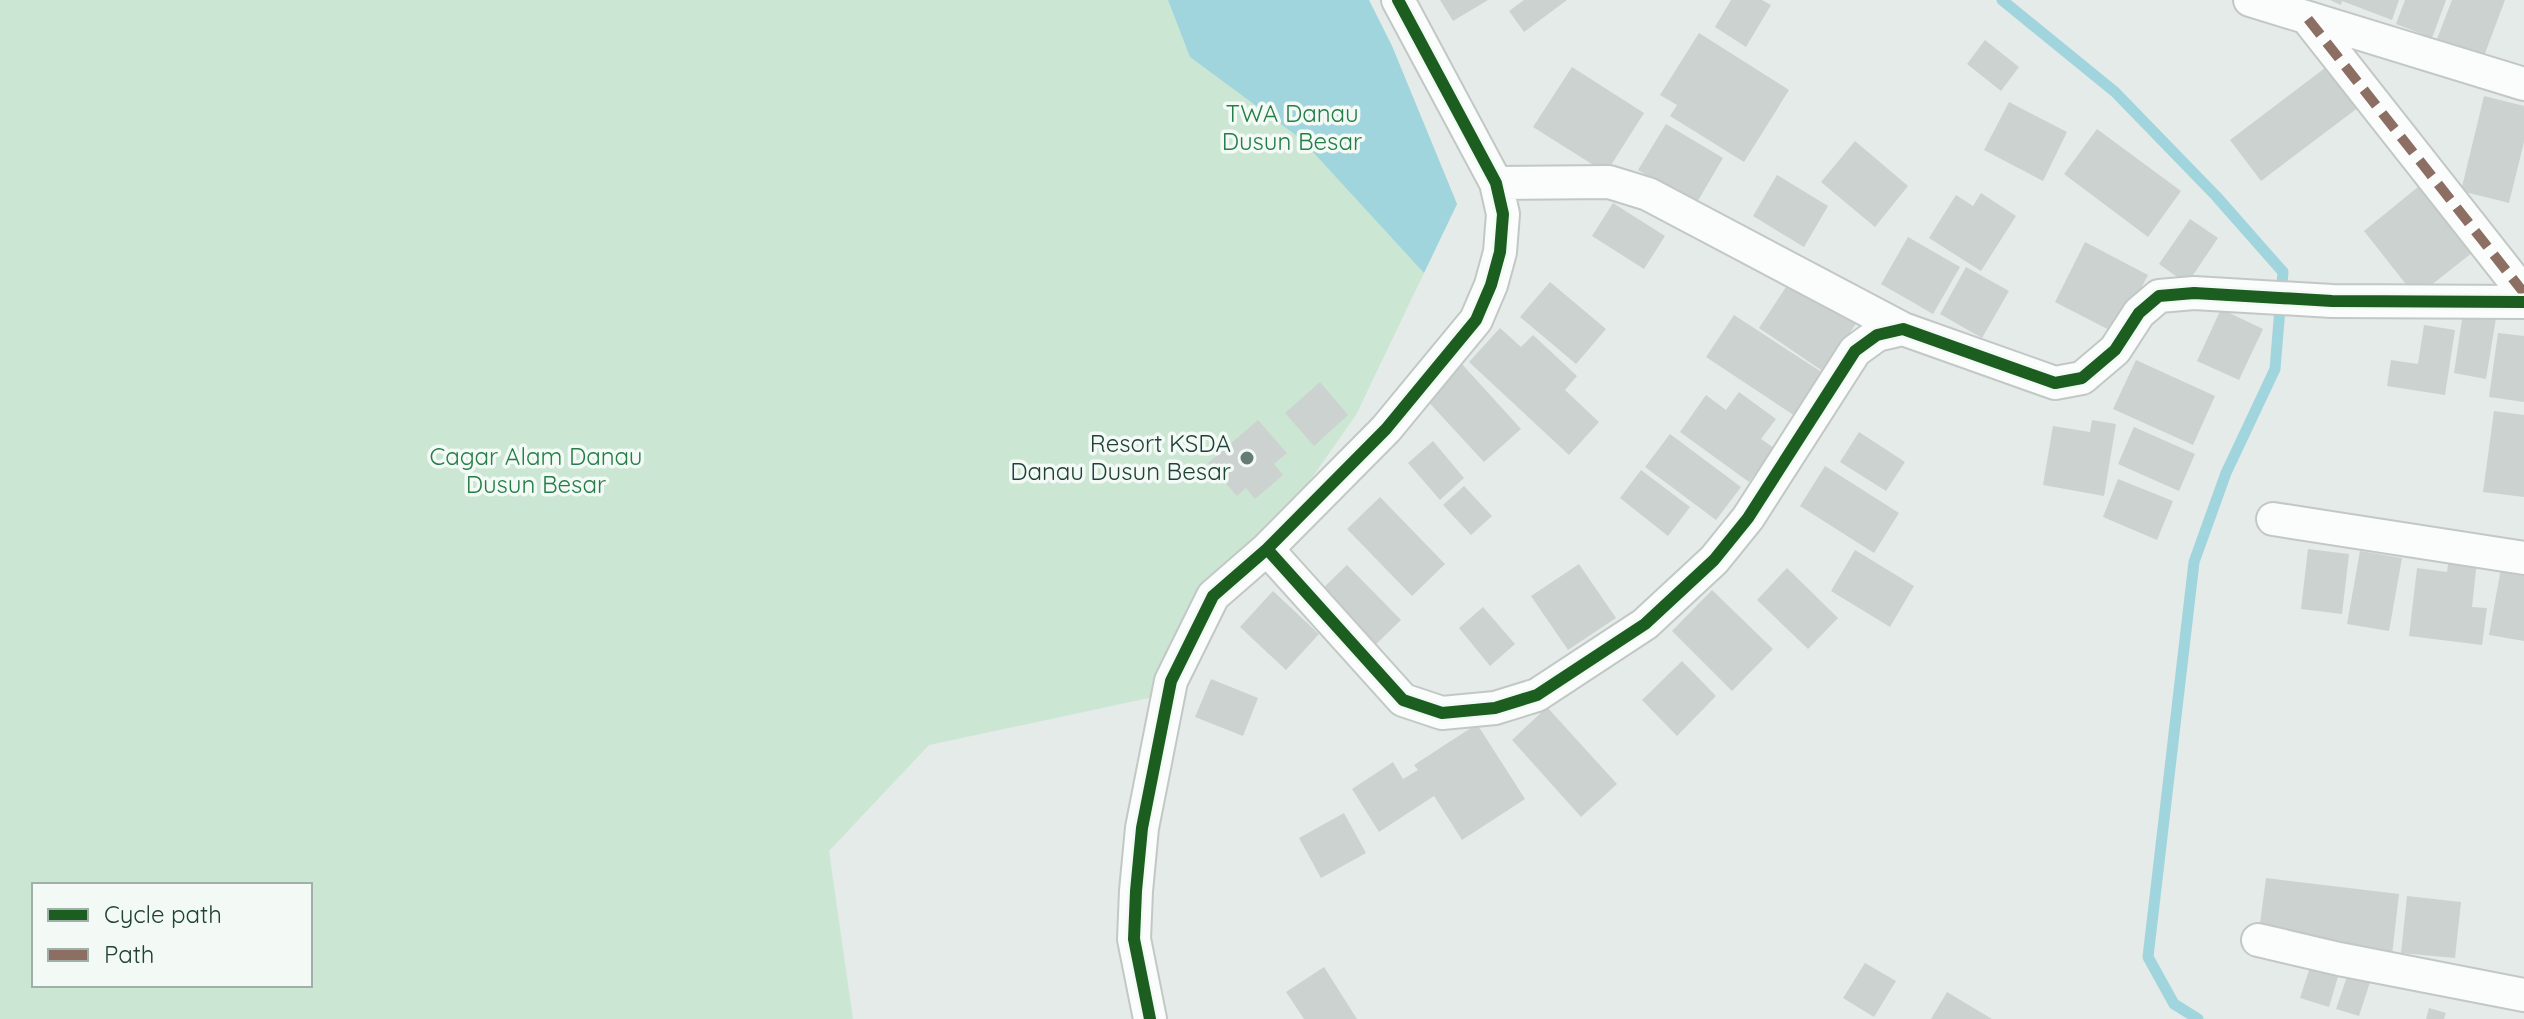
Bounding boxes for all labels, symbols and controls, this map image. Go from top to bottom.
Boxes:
park label: TWA Danau Dusun Besar [1222,98,1362,156]
place label: Resort KSDA Danau Dusun Besar [1010,428,1231,486]
park label: Cagar Alam Danau Dusun Besar [429,441,643,499]
marker: Resort KSDA Danau Dusun Besar [1238,449,1256,467]
legend [32,883,312,987]
text: Cycle path [104,899,222,929]
text: Path [104,939,155,969]

